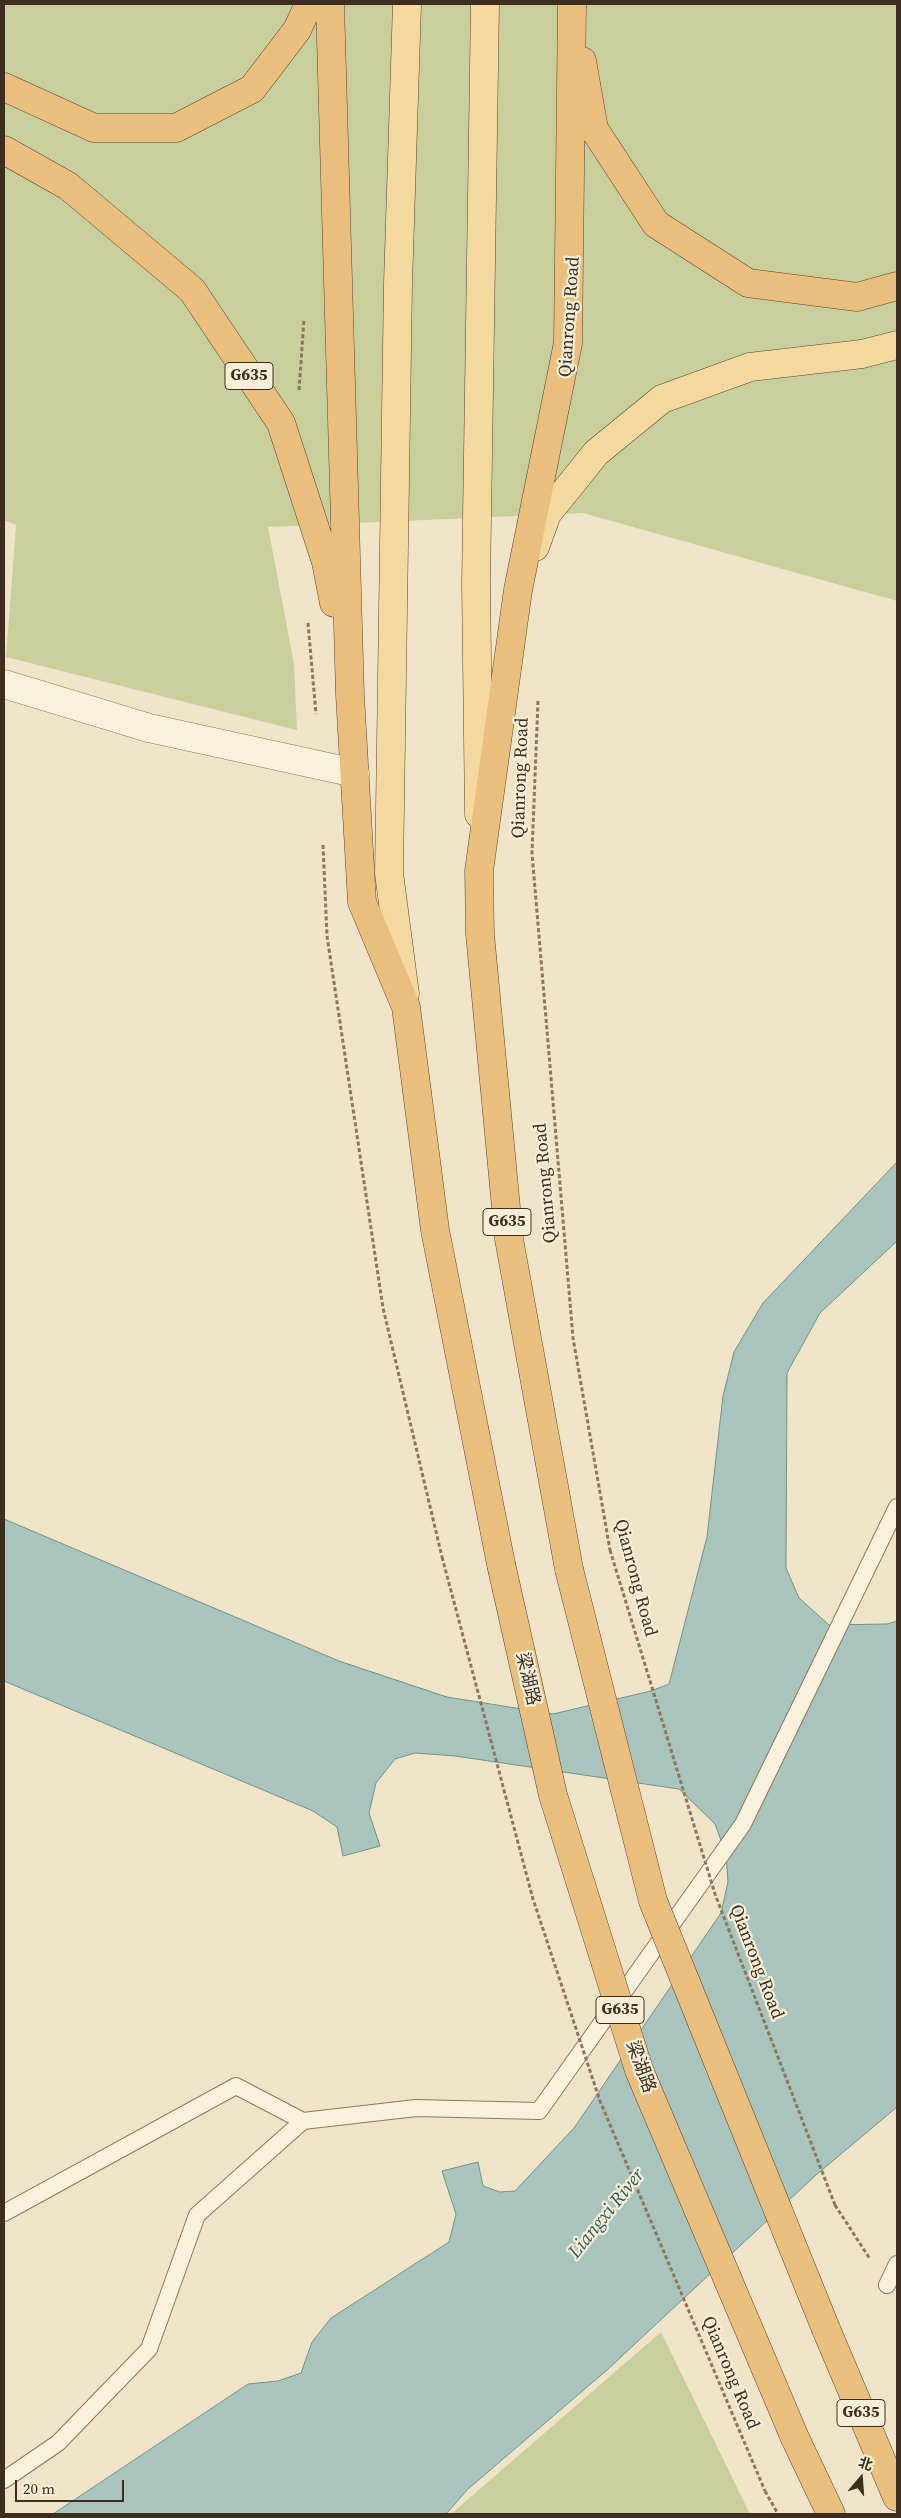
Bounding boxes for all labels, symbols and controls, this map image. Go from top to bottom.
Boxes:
street label: Qianrong Road [555,256,585,378]
road number: G635 [225,362,273,390]
street label: Qianrong Road [508,717,534,839]
street label: Qianrong Road [530,1122,562,1244]
road number: G635 [483,1208,531,1236]
street label: Qianrong Road [609,1517,661,1639]
street label: 梁湖路 [510,1650,544,1708]
street label: Qianrong Road [724,1902,788,2022]
road number: G635 [596,1996,644,2024]
street label: 梁湖路 [621,2038,659,2096]
water label: Liangxi River [564,2165,650,2263]
street label: Qianrong Road [696,2313,764,2433]
road number: G635 [837,2400,885,2426]
text: 北 [856,2452,875,2475]
north arrow [836,2453,886,2503]
scale bar [18,2470,126,2502]
text: 20 m [23,2478,55,2499]

